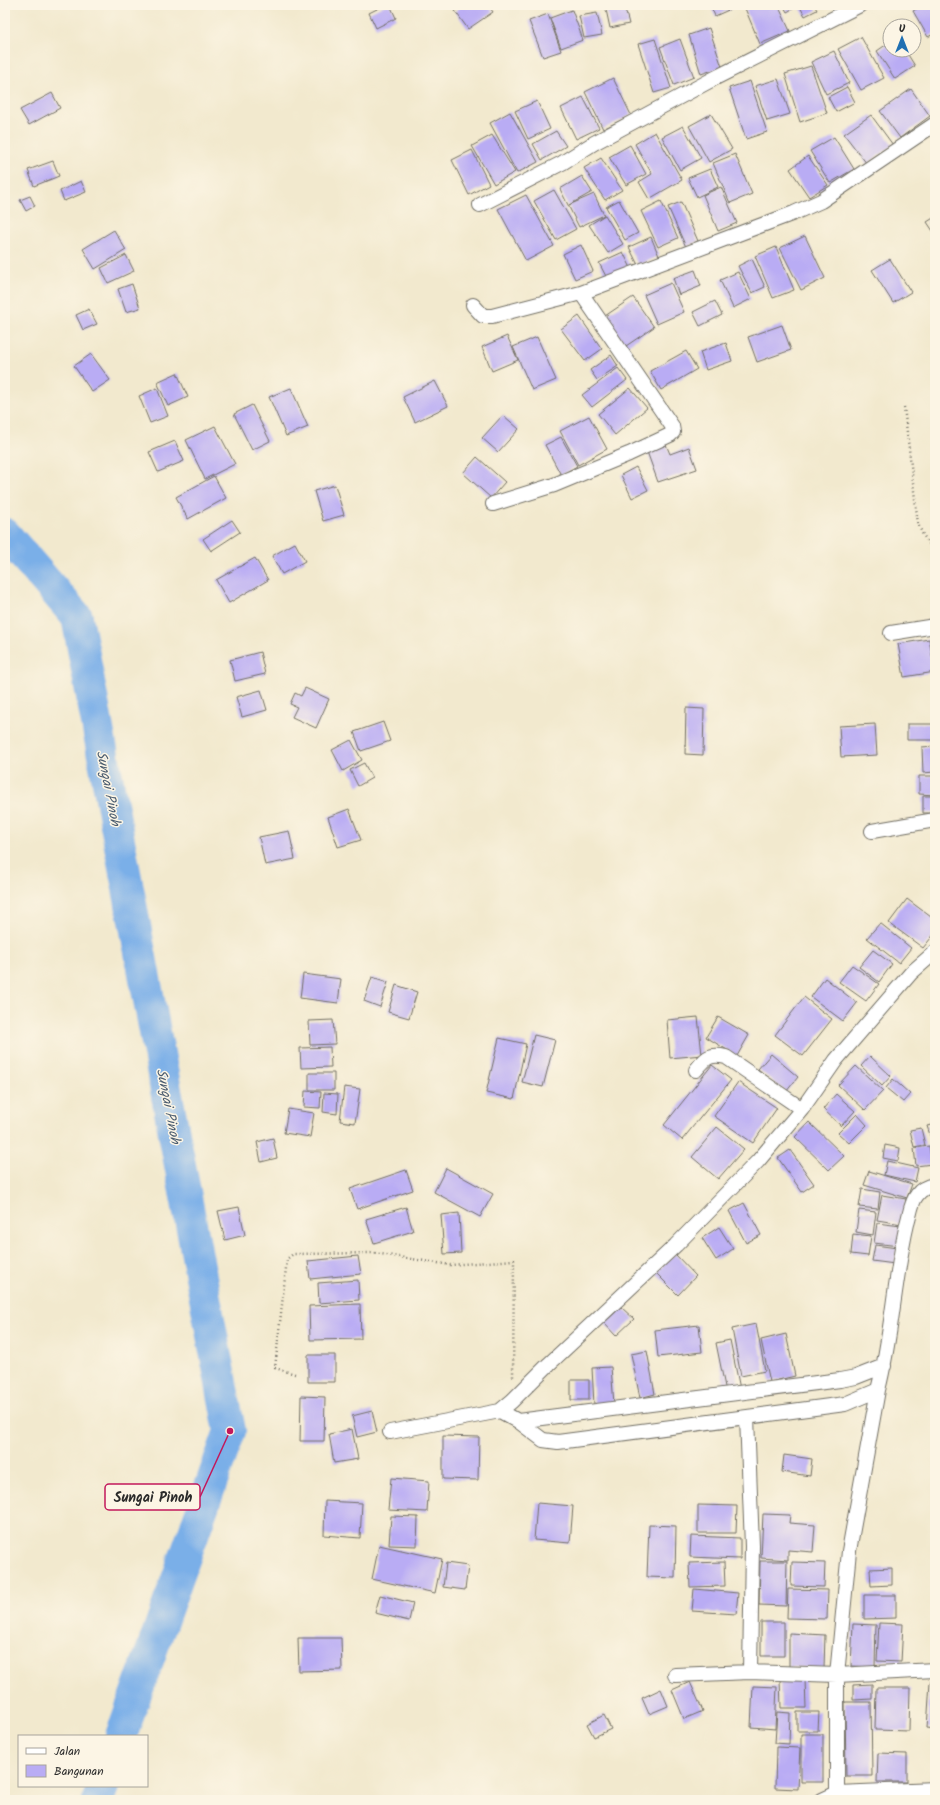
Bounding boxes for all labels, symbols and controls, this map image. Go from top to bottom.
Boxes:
north arrow [882,18,922,58]
text: U [899,20,906,38]
water label: Sungai Pinoh [90,749,126,829]
water label: Sungai Pinoh [150,1067,186,1147]
callout: Sungai Pinoh [105,1484,200,1510]
text: Sungai Pinoh [114,1487,192,1509]
legend [18,1735,148,1787]
text: Jalan [54,1742,80,1761]
text: Bangunan [54,1762,104,1781]

